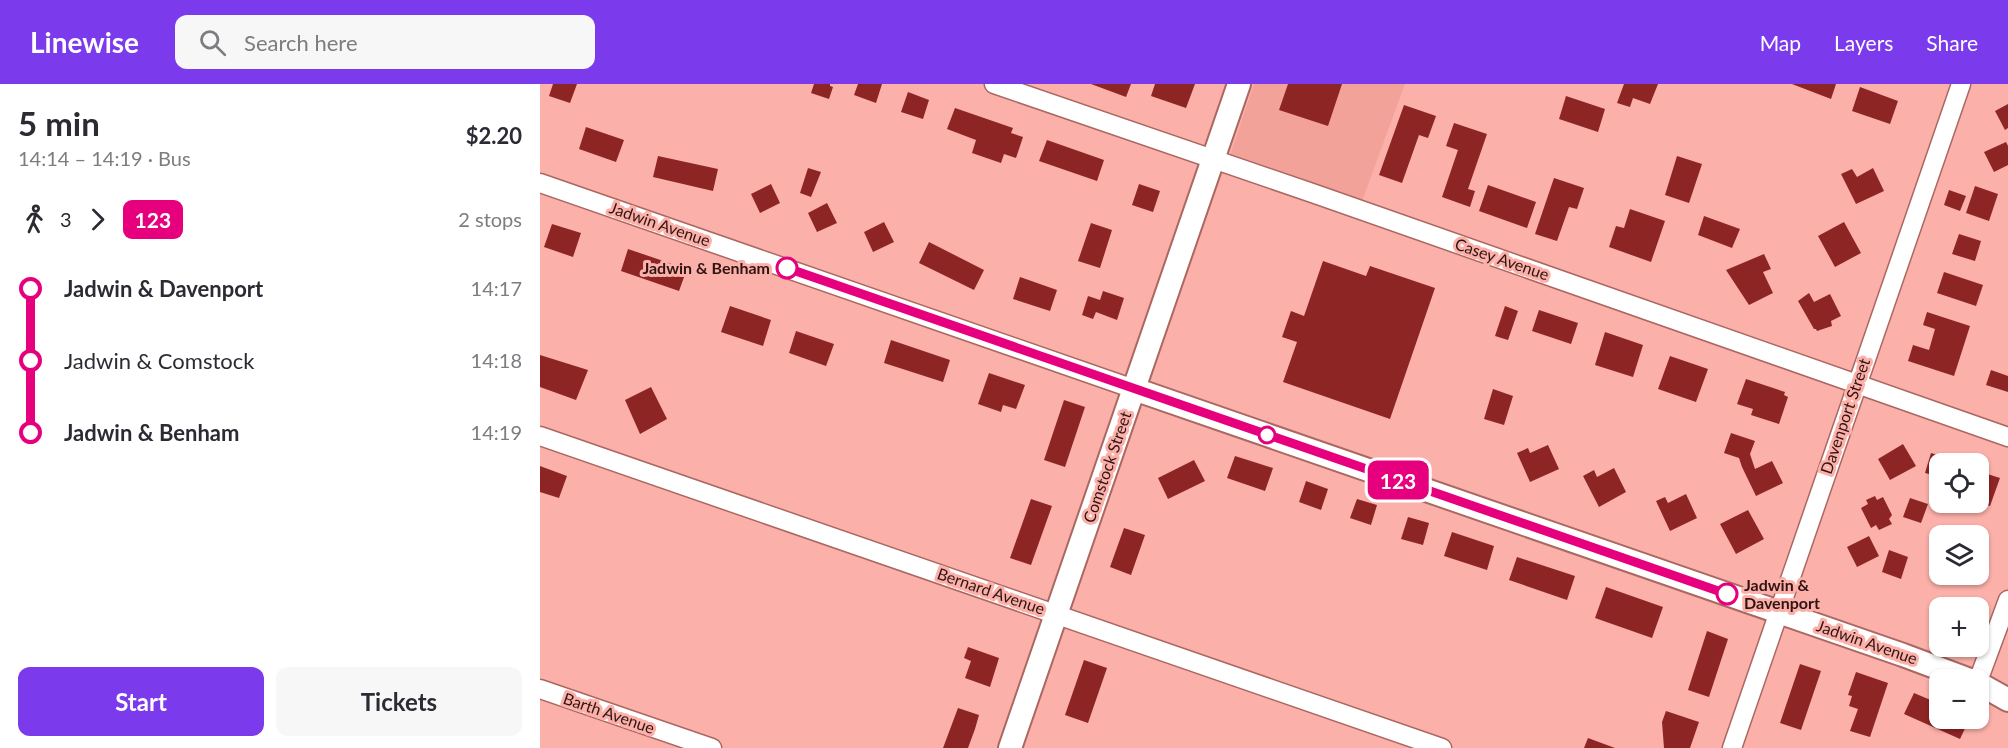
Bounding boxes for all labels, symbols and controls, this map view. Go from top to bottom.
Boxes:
search box [175,15,595,69]
text: Linewise [30,25,139,59]
icon: search [196,26,229,59]
text: Search here [244,29,358,56]
text: Map [1760,30,1801,55]
text: Layers [1834,30,1893,55]
text: Share [1926,30,1978,55]
text: 5 min [18,103,100,143]
text: $2.20 [466,122,522,149]
text: 14:14 – 14:19 · Bus [18,146,191,170]
street label: Jadwin Avenue [607,197,713,250]
icon: walk [18,203,51,236]
icon: forward [81,203,114,236]
text: 3 [60,207,72,231]
text: 123 [135,207,171,232]
text: 2 stops [458,207,522,231]
street label: Casey Avenue [1453,234,1552,283]
marker: Jadwin & Benham [776,257,798,279]
place label: Jadwin & Benham [642,258,770,277]
text: Jadwin & Davenport [64,275,263,302]
text: 14:17 [471,276,522,300]
text: Jadwin & Comstock [64,347,254,374]
text: 14:18 [471,348,522,372]
street label: Davenport Street [1816,355,1873,476]
street label: Comstock Street [1079,408,1135,525]
text: Jadwin & Benham [64,419,239,446]
text: 14:19 [471,420,522,444]
unlabelled marker [1258,426,1276,444]
map controls [1929,453,1989,729]
button: locate [1929,453,1989,513]
line badge: 123 [1364,460,1432,500]
text: 123 [1380,468,1416,493]
button: layers [1929,525,1989,585]
street label: Bernard Avenue [935,563,1047,618]
place label: Jadwin & Davenport [1744,575,1820,612]
marker: Jadwin & Davenport [1716,583,1738,605]
button: + [1929,597,1989,657]
street label: Jadwin Avenue [1814,615,1920,668]
button: Start [18,667,264,736]
button: Tickets [276,667,522,736]
button: − [1929,669,1989,729]
street label: Barth Avenue [561,688,657,737]

